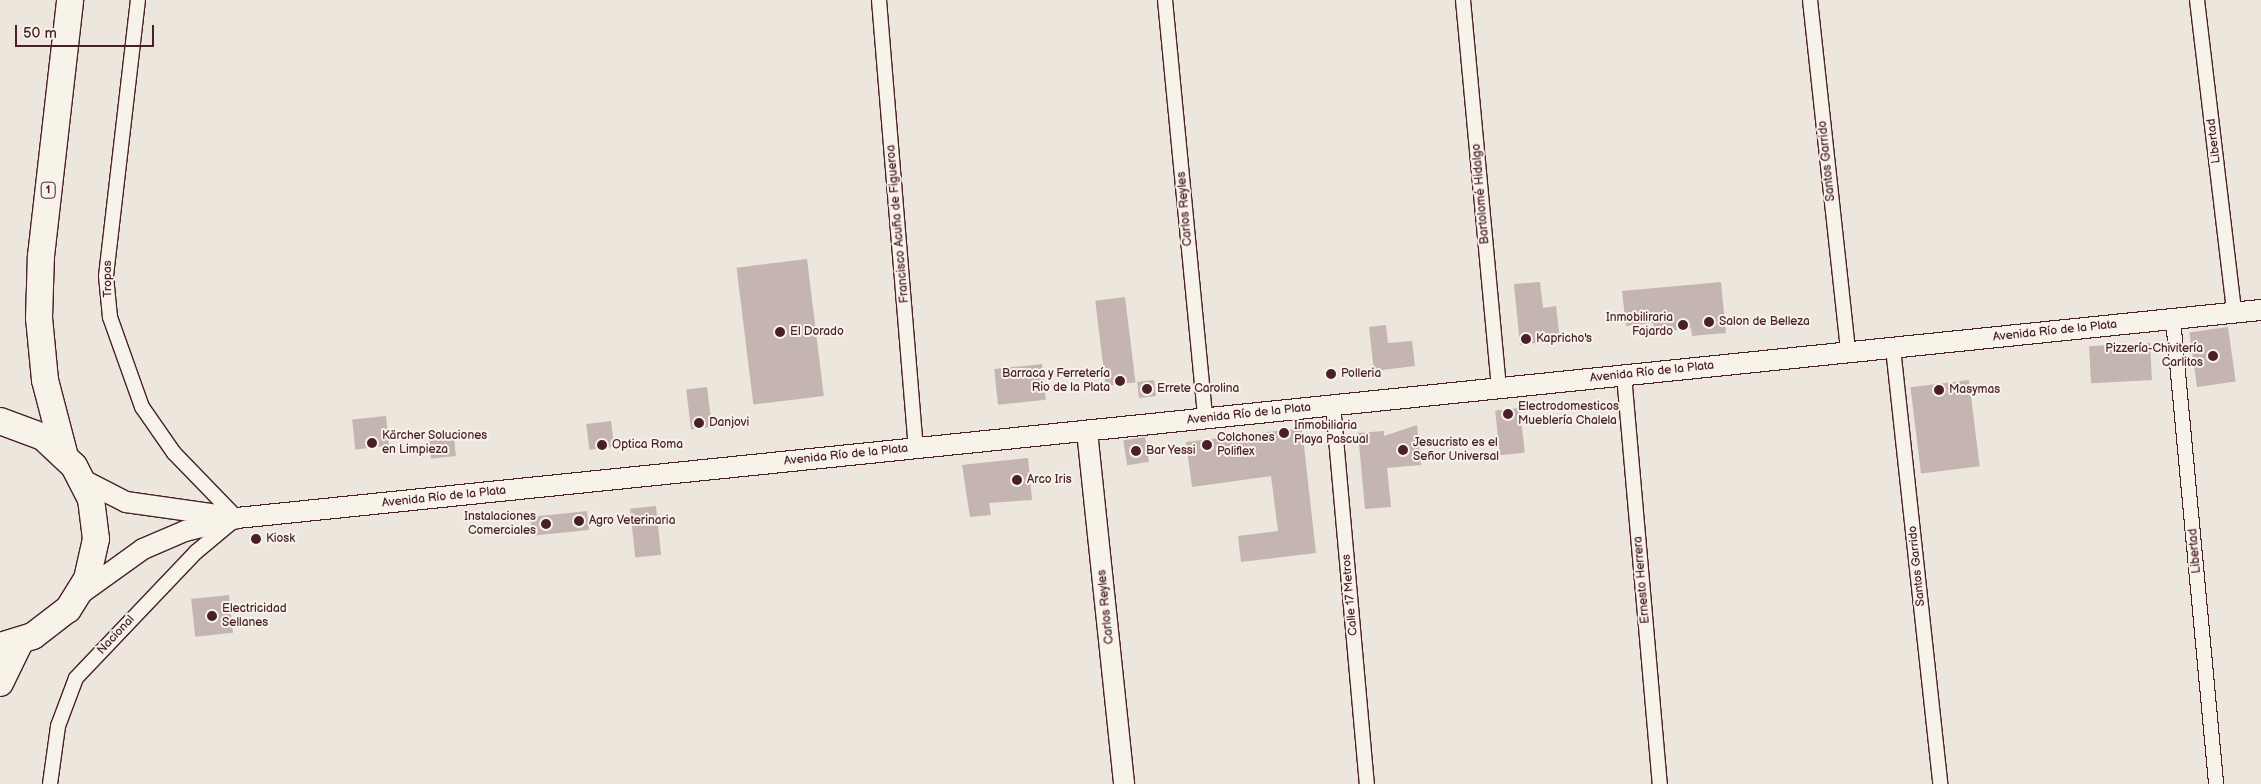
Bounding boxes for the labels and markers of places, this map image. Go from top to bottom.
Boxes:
place label: Inmobiliraria Fajardo [1606,311,1673,339]
place label: Salon de Belleza [1719,315,1810,329]
marker: Salon de Belleza [1703,316,1715,328]
marker: Inmobiliraria Fajardo [1677,319,1689,331]
place label: El Dorado [790,325,844,339]
marker: El Dorado [774,326,786,338]
place label: Kapricho's [1536,332,1592,346]
marker: Kapricho's [1520,333,1532,345]
place label: Pizzería-Chivitería Carlitos [2105,342,2203,370]
marker: Pizzería-Chivitería Carlitos [2207,350,2219,362]
place label: Barraca y Ferretería Rio de la Plata [1001,367,1110,395]
place label: Polleria [1341,367,1381,381]
marker: Polleria [1325,368,1337,380]
marker: Barraca y Ferretería Rio de la Plata [1114,375,1126,387]
place label: Errete Carolina [1157,382,1239,396]
marker: Errete Carolina [1141,383,1153,395]
place label: Masymas [1949,383,2000,397]
marker: Masymas [1933,384,1945,396]
place label: Electrodomesticos Mueblería Chalela [1518,400,1619,428]
marker: Electrodomesticos Mueblería Chalela [1502,408,1514,420]
place label: Danjovi [709,416,749,430]
marker: Danjovi [693,417,705,429]
place label: Inmobiliaria Playa Pascual [1294,419,1368,447]
marker: Inmobiliaria Playa Pascual [1278,427,1290,439]
place label: Kärcher Soluciones en Limpieza [382,429,487,457]
place label: Colchones Poliflex [1217,431,1275,459]
place label: Jesucristo es el Señor Universal [1413,436,1499,464]
marker: Kärcher Soluciones en Limpieza [366,437,378,449]
place label: Optica Roma [612,438,683,452]
marker: Optica Roma [596,439,608,451]
marker: Colchones Poliflex [1201,439,1213,451]
place label: Bar Yessi [1146,444,1196,458]
marker: Jesucristo es el Señor Universal [1397,444,1409,456]
marker: Bar Yessi [1130,445,1142,457]
place label: Arco Iris [1027,473,1072,487]
marker: Arco Iris [1011,474,1023,486]
place label: Instalaciones Comerciales [464,510,536,538]
place label: Agro Veterinaria [589,514,676,528]
marker: Agro Veterinaria [573,515,585,527]
marker: Instalaciones Comerciales [540,518,552,530]
place label: Kiosk [266,532,295,546]
marker: Kiosk [250,533,262,545]
place label: Electricidad Sellanes [222,602,287,630]
marker: Electricidad Sellanes [206,610,218,622]

